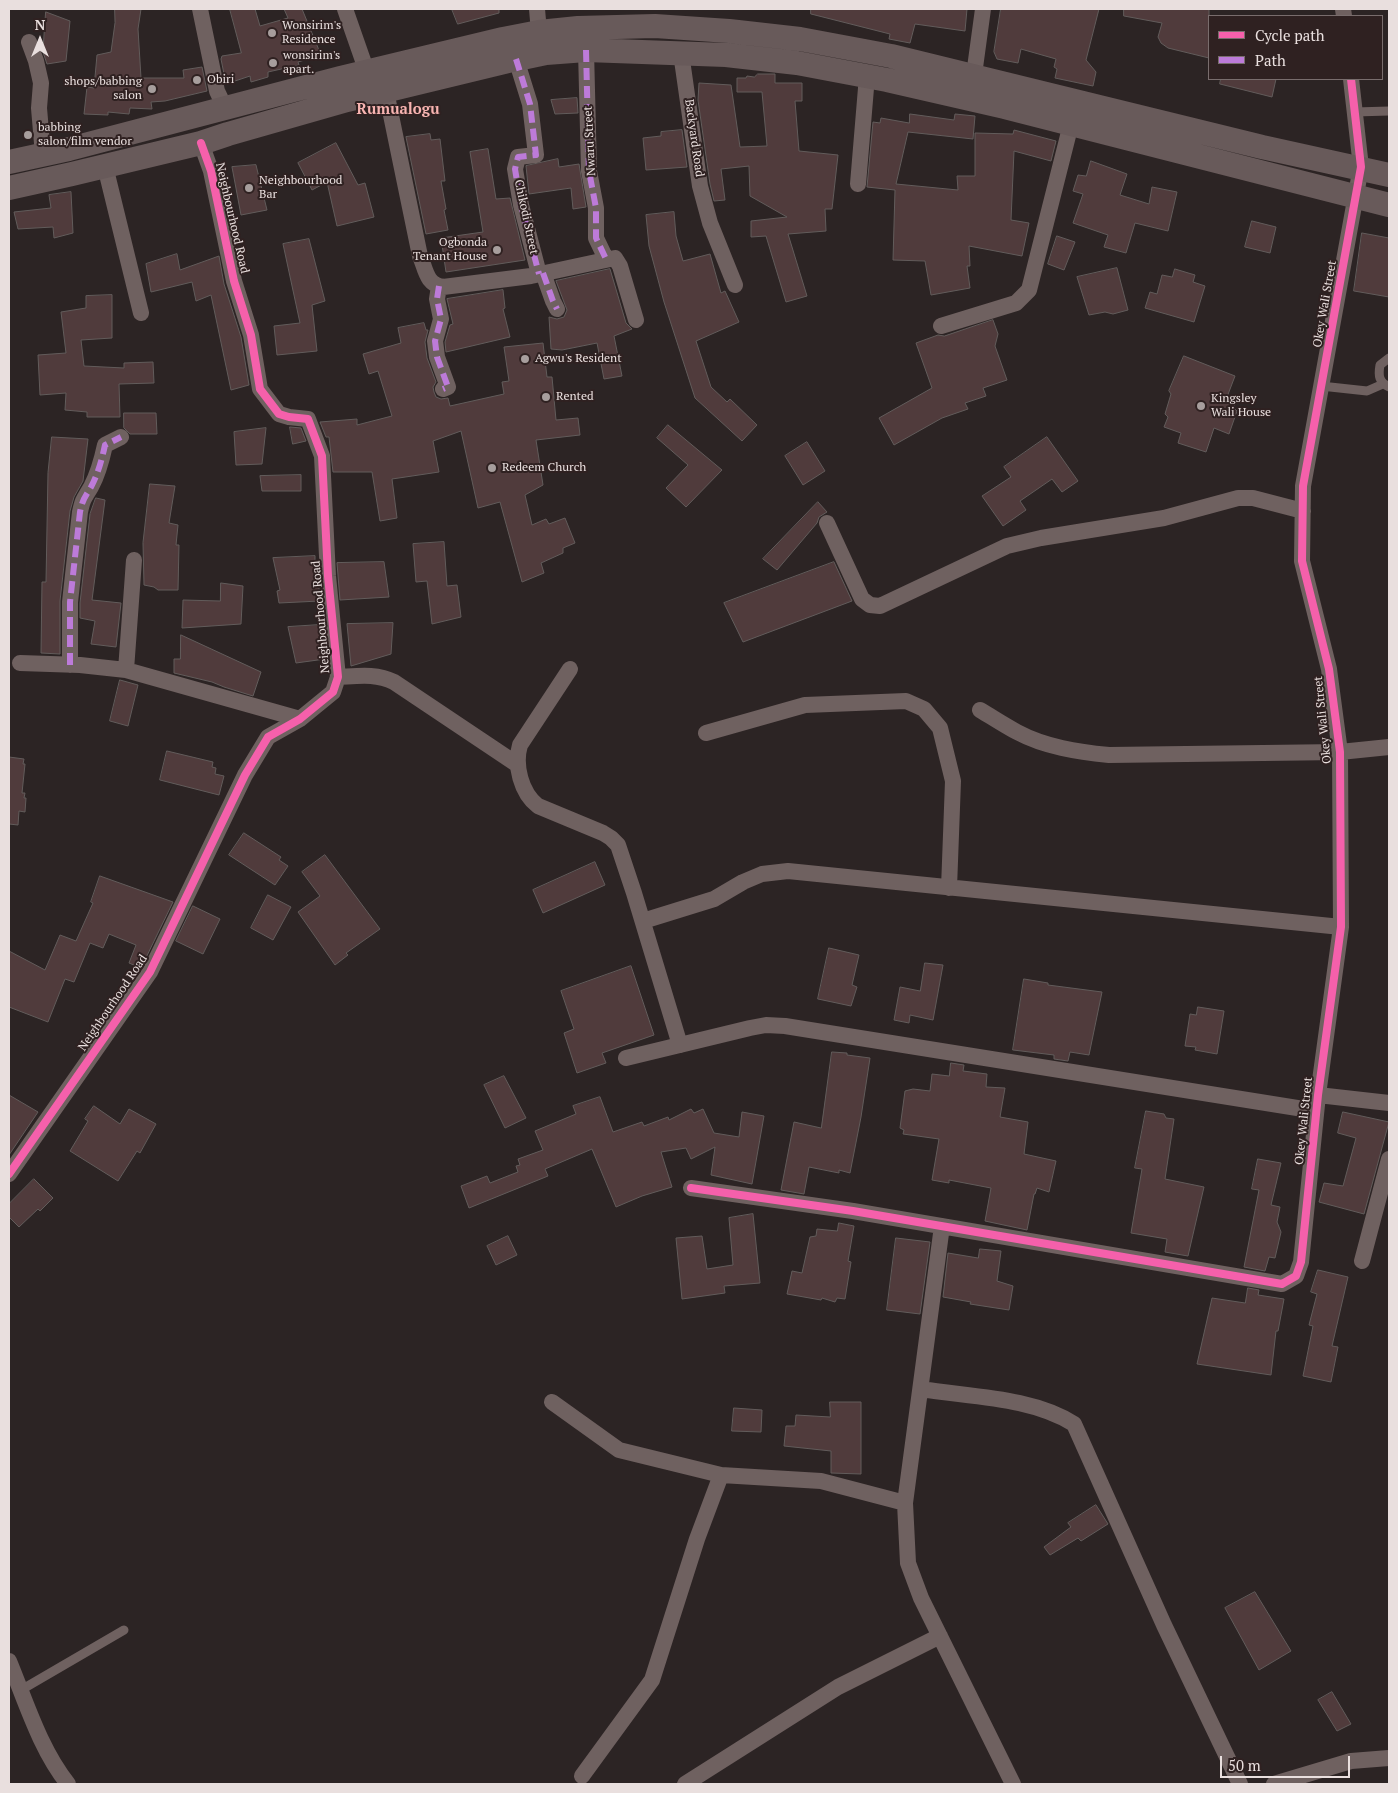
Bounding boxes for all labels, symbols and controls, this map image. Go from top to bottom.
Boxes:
north arrow [15,15,65,65]
text: N [35,15,45,34]
legend [1208,15,1383,80]
place label: Wonsirim's Residence [282,19,341,47]
text: Cycle path [1255,25,1325,45]
marker: Wonsirim's Residence [266,27,278,39]
place label: wonsirim's apart. [283,49,340,77]
text: Path [1255,50,1286,70]
marker: wonsirim's apart. [267,57,279,69]
place label: Obiri [207,73,234,87]
marker: Obiri [191,74,203,86]
place label: shops/babbing salon [64,75,142,103]
marker: shops/babbing salon [146,83,158,95]
street label: Backyard Road [681,98,707,178]
district label: Rumualogu [356,101,440,119]
street label: Nwaru Street [581,106,599,176]
place label: babbing salon/film vendor [38,121,132,149]
marker: babbing salon/film vendor [22,129,34,141]
street label: Neighbourhood Road [212,161,252,275]
place label: Neighbourhood Bar [259,174,342,202]
street label: Chikodi Street [511,178,541,256]
marker: Neighbourhood Bar [243,182,255,194]
place label: Ogbonda Tenant House [413,236,487,264]
marker: Ogbonda Tenant House [491,244,503,256]
street label: Okey Wali Street [1310,259,1340,349]
place label: Agwu's Resident [535,352,622,366]
marker: Agwu's Resident [519,353,531,365]
place label: Rented [556,390,594,404]
marker: Rented [540,391,552,403]
place label: Kingsley Wali House [1211,392,1271,420]
marker: Kingsley Wali House [1195,400,1207,412]
place label: Redeem Church [502,461,586,475]
marker: Redeem Church [486,462,498,474]
street label: Neighbourhood Road [309,560,333,674]
street label: Okey Wali Street [1311,675,1335,765]
street label: Neighbourhood Road [75,952,151,1054]
street label: Okey Wali Street [1292,1076,1316,1166]
scale bar [1223,1746,1353,1778]
text: 50 m [1228,1755,1261,1775]

